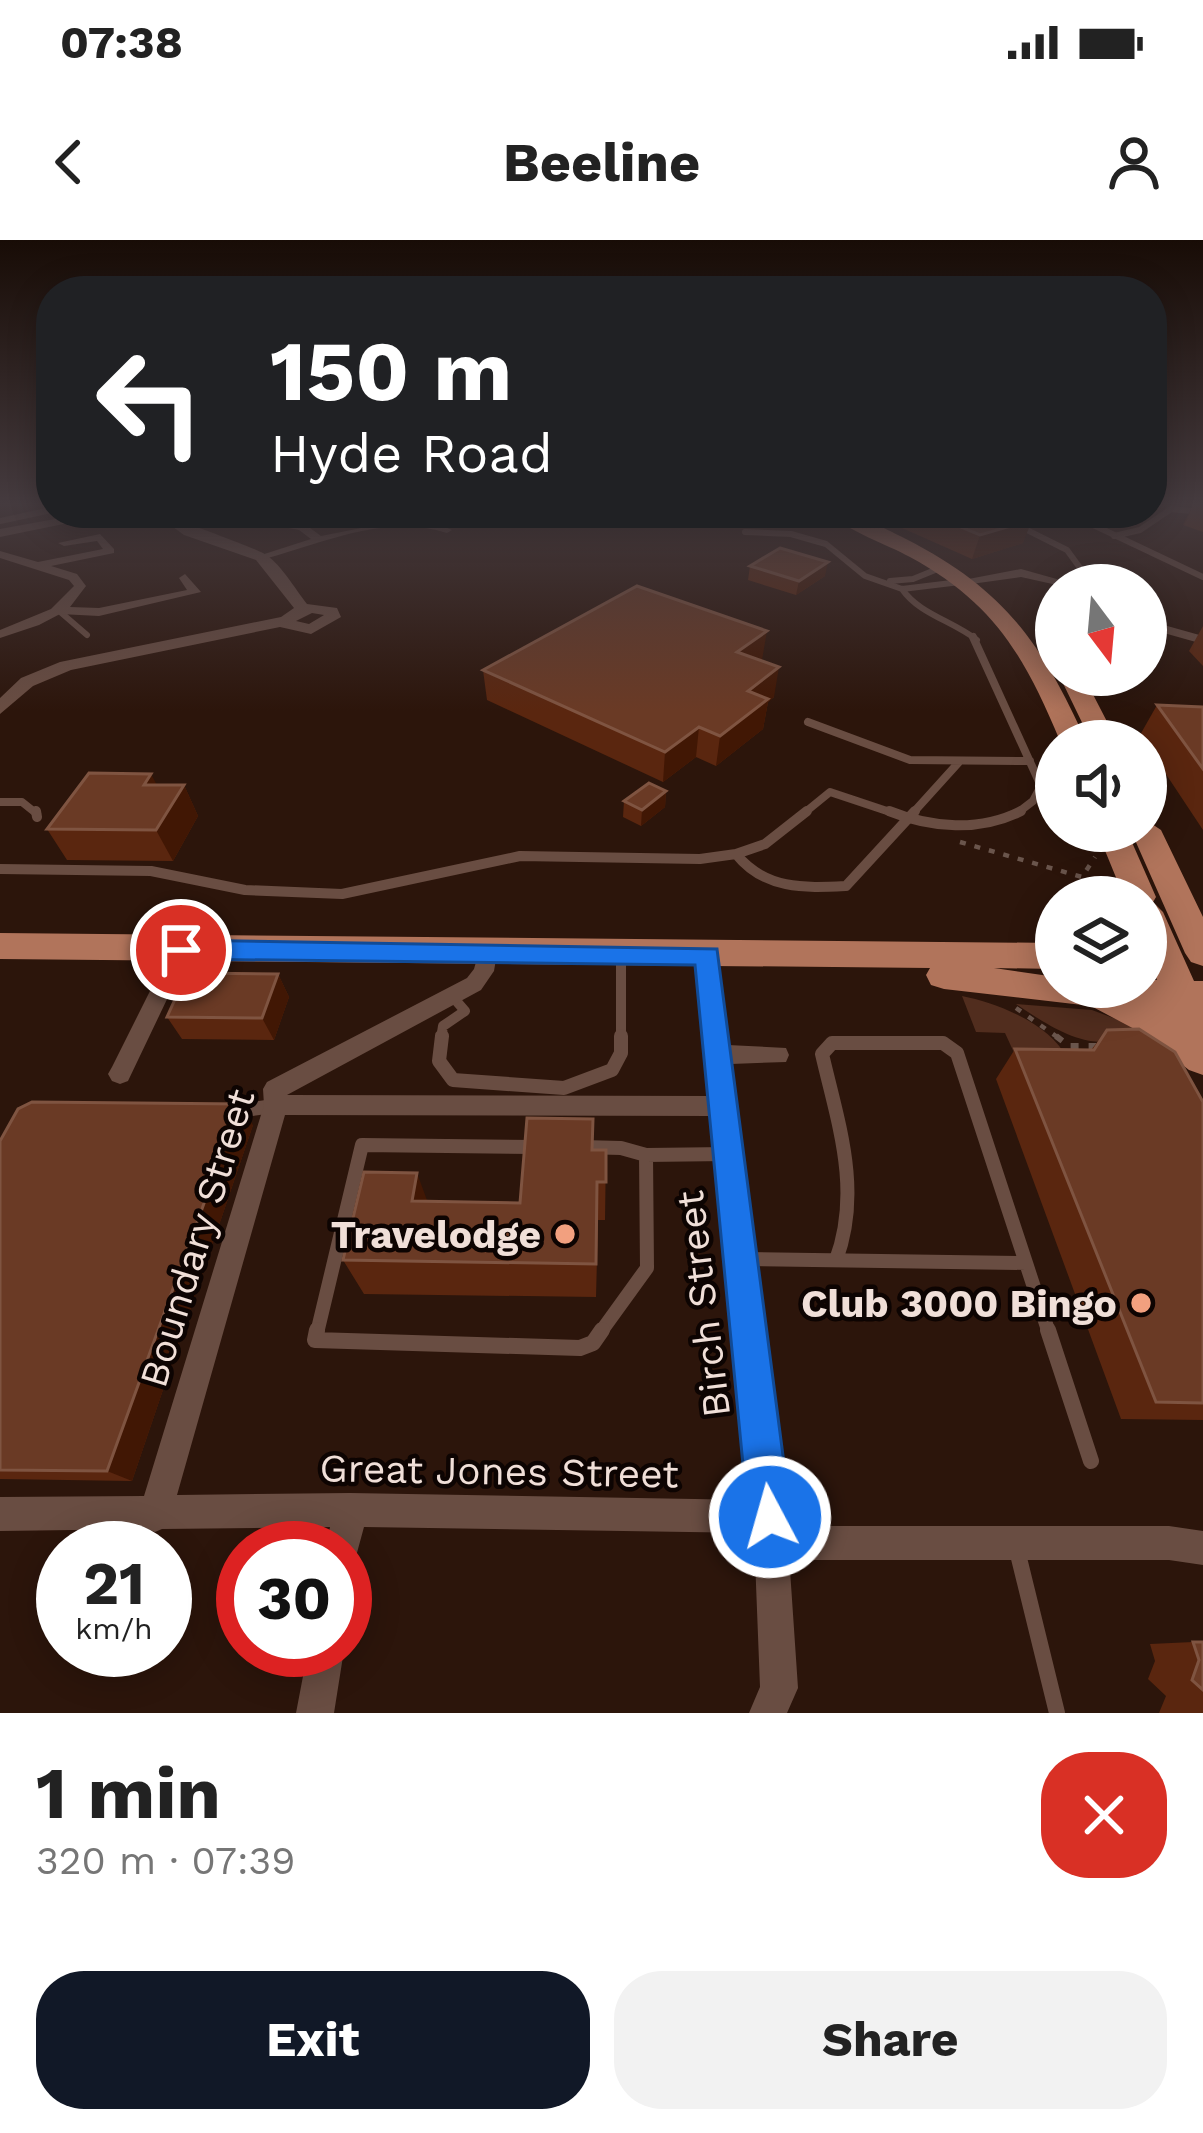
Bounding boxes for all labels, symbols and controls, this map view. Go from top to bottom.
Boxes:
text: 07:38 [60,16,183,69]
icon: back [36,129,102,195]
icon: person [1101,129,1167,195]
text: Beeline [503,131,700,194]
text: 150 m [270,322,512,420]
icon: left [72,324,228,480]
text: Hyde Road [270,422,553,485]
north arrow [1035,564,1167,696]
map controls [1035,564,1167,1008]
button: sound [1035,720,1167,852]
button: layers [1035,876,1167,1008]
pin [130,899,232,1001]
icon: arrive [148,917,214,983]
street label: Boundary Street [130,1084,264,1392]
street label: Birch Street [667,1188,739,1420]
place label: Travelodge [331,1212,541,1257]
marker: Travelodge [552,1221,578,1247]
place label: Club 3000 Bingo [801,1281,1117,1326]
marker: Club 3000 Bingo [1128,1290,1154,1316]
street label: Great Jones Street [319,1445,679,1497]
position arrow [707,1454,833,1580]
speed limit sign: 30 [216,1521,372,1677]
text: 21 [83,1548,145,1619]
text: km/h [75,1611,153,1646]
text: 1 min [36,1751,221,1835]
button: close [1041,1752,1167,1878]
text: 320 m · 07:39 [36,1838,295,1883]
button: Exit [36,1971,590,2109]
button: Share [614,1971,1167,2109]

